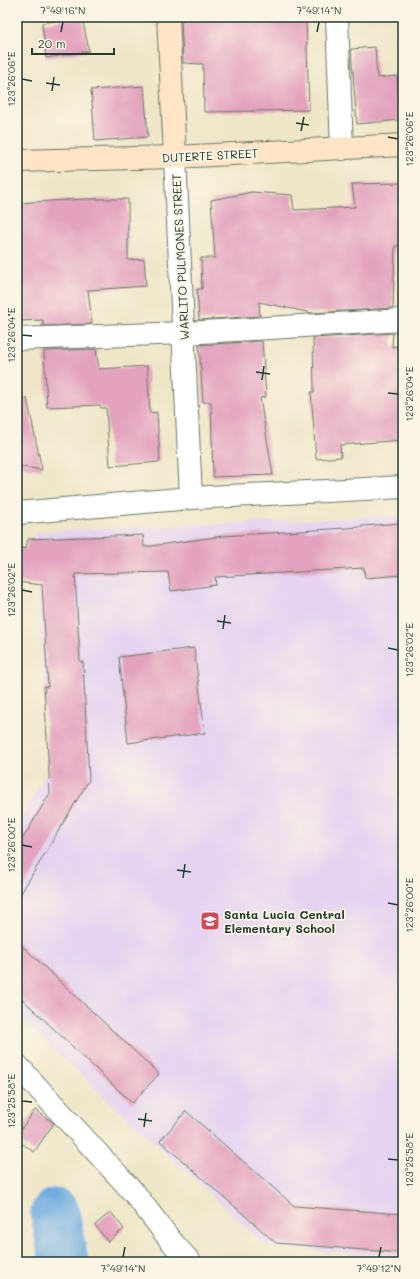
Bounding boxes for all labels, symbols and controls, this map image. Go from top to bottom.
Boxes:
text: 7°49'16"N [41,3,85,17]
text: 7°49'14"N [297,3,341,17]
scale bar [32,30,114,56]
text: 20 m [38,35,66,51]
text: 123°26'06"E [4,51,18,107]
text: 123°26'06"E [402,111,416,167]
street label: DUTERTE STREET [161,144,259,166]
street label: WARLITO PULMONES STREET [168,173,192,341]
text: 123°26'04"E [4,307,18,362]
text: 123°26'04"E [402,366,416,421]
text: 123°26'02"E [4,562,18,617]
text: 123°26'02"E [402,622,416,677]
text: 123°26'00"E [4,817,18,873]
text: 123°26'00"E [402,877,416,933]
place label: Santa Lucia Central Elementary School [224,906,345,936]
school or university icon: Santa Lucia Central Elementary School [199,910,221,932]
text: 123°25'58"E [4,1073,18,1128]
text: 123°25'58"E [402,1132,416,1187]
text: 7°49'14"N [101,1261,145,1275]
text: 7°49'12"N [357,1261,401,1275]

